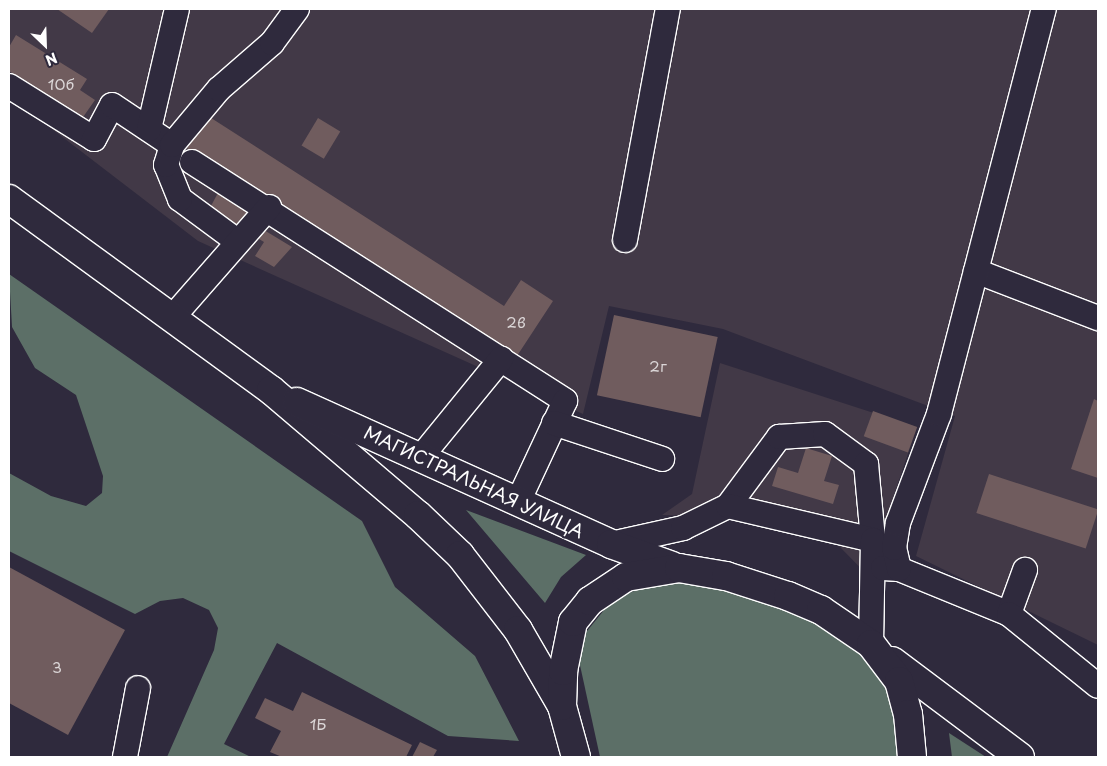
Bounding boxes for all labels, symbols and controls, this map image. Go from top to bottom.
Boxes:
north arrow [20,20,70,70]
text: N [42,47,61,71]
house number: 10б [48,75,74,93]
house number: 2в [506,313,526,331]
house number: 2г [649,357,667,375]
street label: МАГИСТРАЛЬНАЯ УЛИЦА [361,421,587,543]
house number: 3 [52,658,62,676]
house number: 1Б [310,715,326,733]

